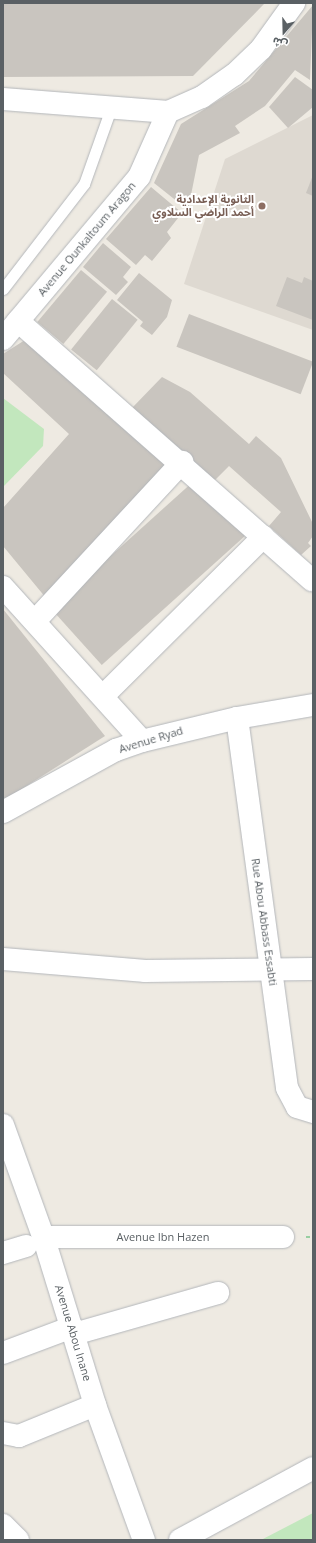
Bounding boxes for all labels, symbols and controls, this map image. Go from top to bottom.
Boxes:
north arrow [264,12,304,52]
text: ش [270,34,289,53]
street label: Avenue Ounkaltoum Aragon [35,179,139,299]
place label: الثانوية الإعدادية أحمد الراضي السلاوي [152,193,254,219]
marker: الثانوية الإعدادية أحمد الراضي السلاوي [257,201,267,211]
street label: Avenue Ryad [117,724,185,756]
street label: Rue Abou Abbass Essabti [249,857,279,987]
street label: Avenue Ibn Hazen [117,1230,209,1244]
street label: Avenue Abou Inane [52,1283,94,1383]

